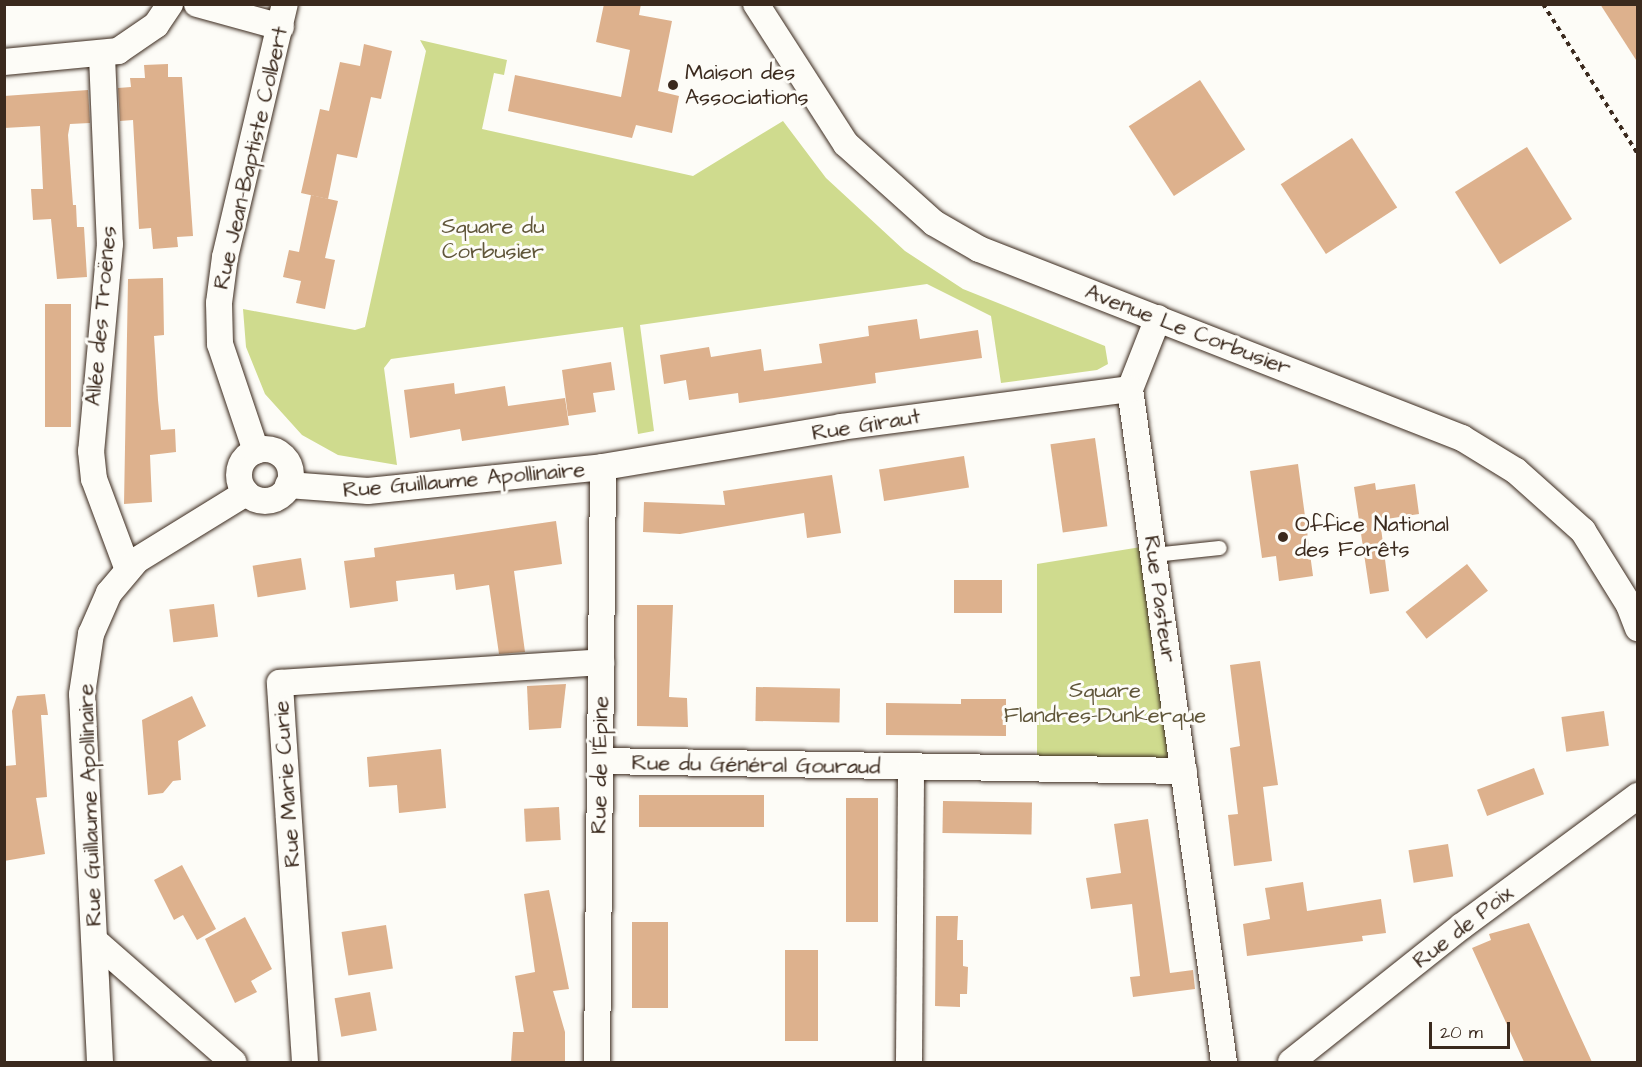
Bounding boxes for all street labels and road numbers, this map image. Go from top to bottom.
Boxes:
street label: Rue Jean-Baptiste Colbert [208,24,294,292]
street label: Allée des Troënes [80,225,122,407]
street label: Avenue Le Corbusier [1081,279,1295,381]
street label: Rue Giraut [810,403,922,447]
street label: Rue Guillaume Apollinaire [342,456,586,504]
street label: Rue Pasteur [1138,534,1182,664]
street label: Rue Guillaume Apollinaire [73,683,107,927]
street label: Rue de l'Épine [586,696,614,834]
street label: Rue Marie Curie [268,700,306,868]
street label: Rue du Général Gouraud [631,750,881,780]
street label: Rue de Poix [1408,880,1518,974]

